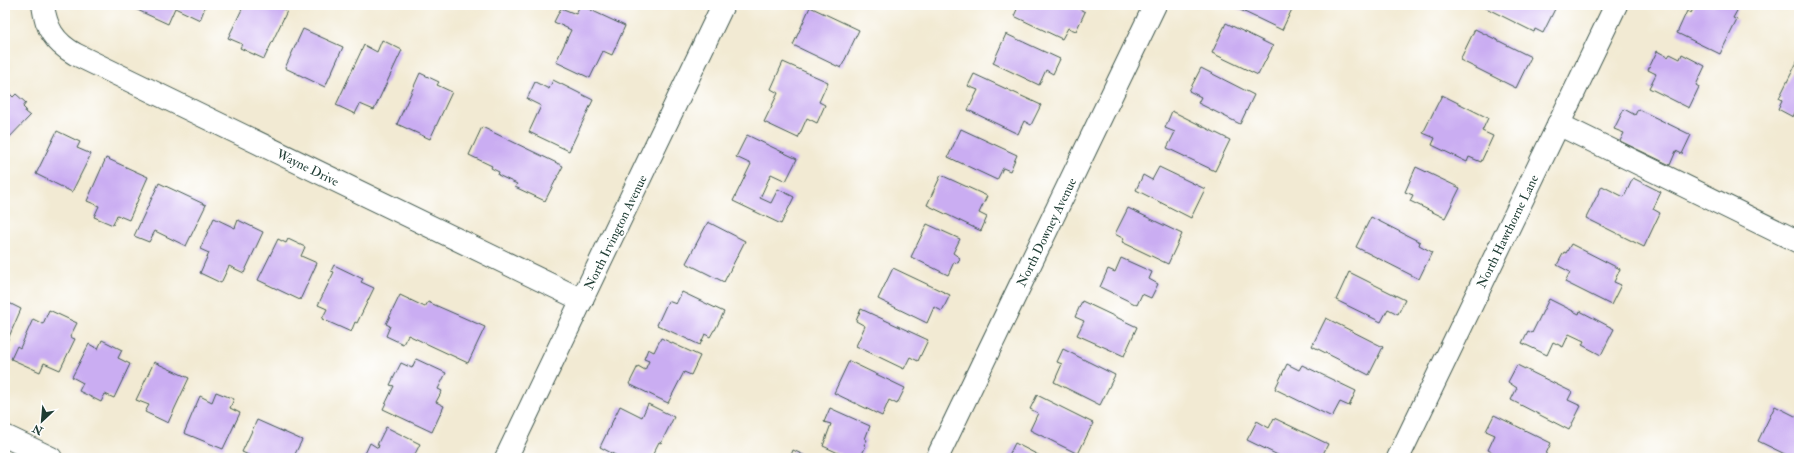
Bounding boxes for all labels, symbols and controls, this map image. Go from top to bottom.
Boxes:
street label: Wayne Drive [272,145,342,191]
street label: North Irvington Avenue [581,172,651,293]
street label: North Hawthorne Lane [1474,172,1543,291]
street label: North Downey Avenue [1014,175,1081,290]
north arrow [22,401,62,441]
text: N [30,421,46,438]

